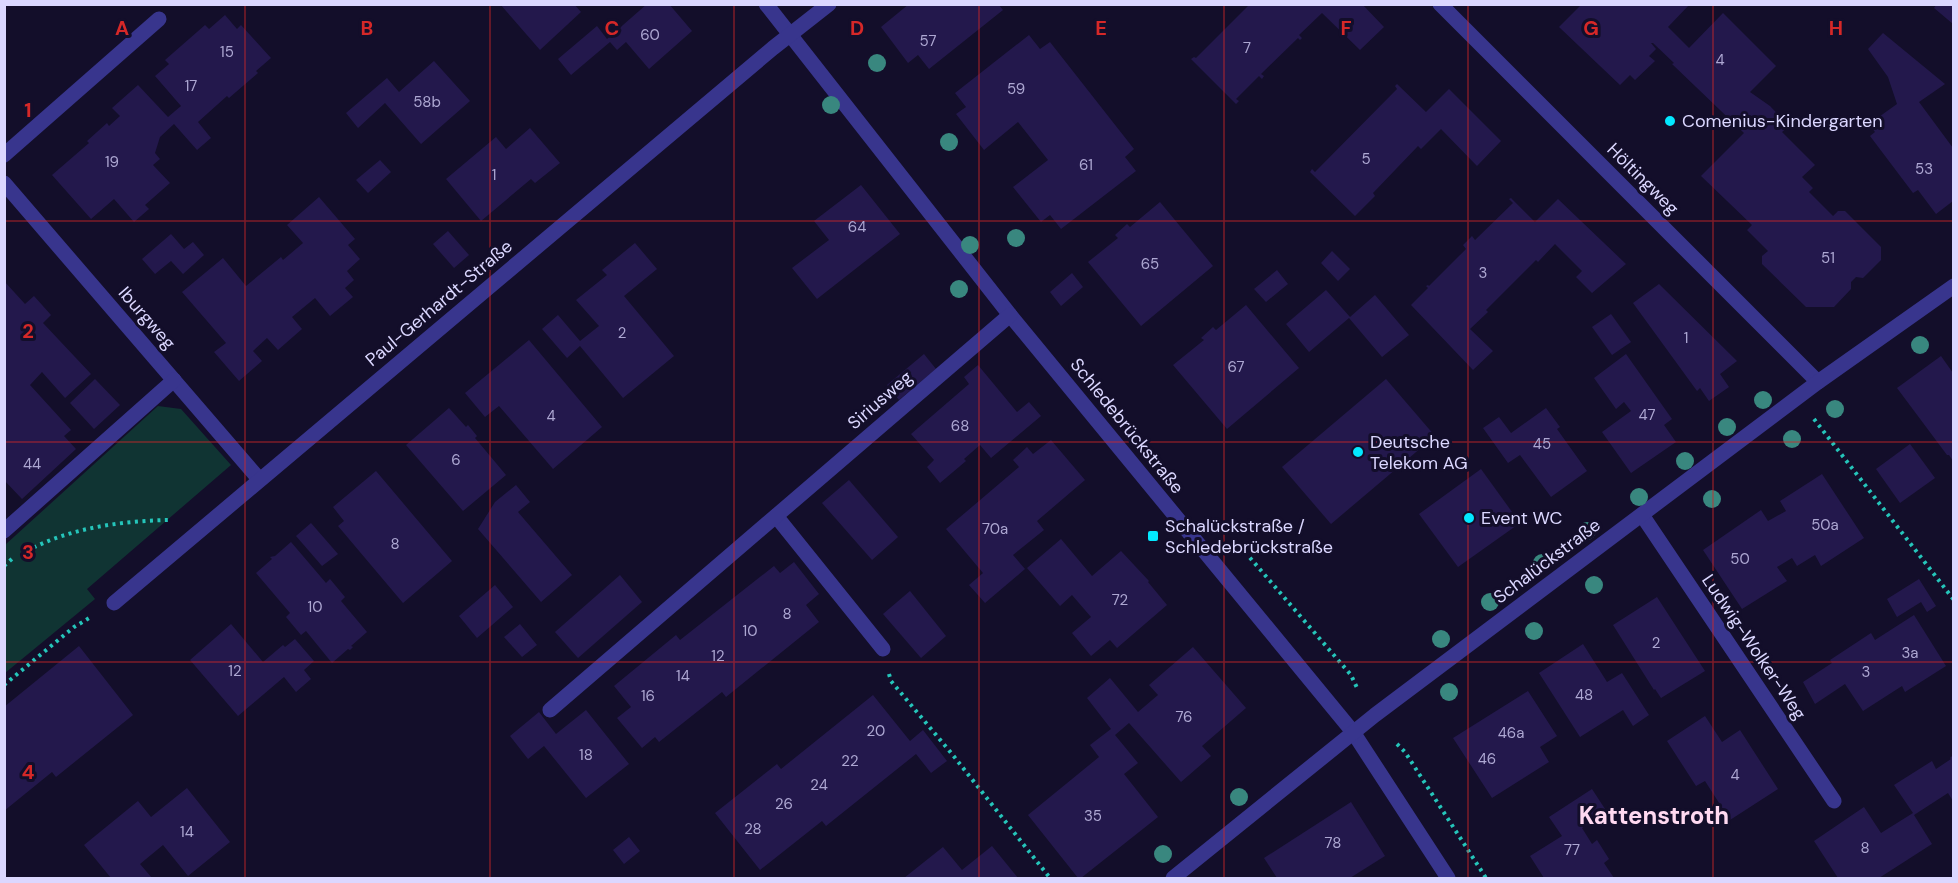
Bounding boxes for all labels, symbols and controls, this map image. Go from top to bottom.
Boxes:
text: A [115,15,129,41]
text: B [361,15,373,41]
text: C [605,15,619,41]
text: D [850,15,864,41]
text: E [1095,15,1107,41]
text: F [1340,15,1352,41]
text: G [1583,15,1599,41]
text: H [1829,15,1843,41]
house number: 60 [640,25,660,45]
house number: 57 [920,31,936,51]
house number: 7 [1243,38,1251,58]
house number: 15 [220,42,234,62]
house number: 4 [1715,50,1725,70]
house number: 17 [185,76,197,96]
house number: 59 [1007,79,1025,99]
house number: 58b [413,92,441,112]
text: 1 [24,97,32,123]
place label: Comenius-Kindergarten [1682,109,1883,133]
marker: Comenius-Kindergarten [1663,114,1677,128]
street label: Höltingweg [1602,138,1684,220]
house number: 5 [1361,149,1371,169]
house number: 19 [105,152,119,172]
house number: 61 [1079,155,1093,175]
house number: 53 [1915,159,1933,179]
house number: 1 [492,165,496,185]
house number: 64 [848,217,866,237]
street label: Paul-Gerhardt-Straße [361,234,517,372]
house number: 51 [1821,248,1835,268]
house number: 65 [1141,254,1159,274]
house number: 3 [1479,263,1487,283]
street label: Iburgweg [113,281,181,355]
text: 2 [22,318,34,344]
house number: 2 [618,323,626,343]
house number: 1 [1684,328,1688,348]
street label: Schledebrückstraße [1065,353,1189,499]
house number: 67 [1227,357,1245,377]
street label: Siriusweg [843,365,917,435]
house number: 47 [1638,405,1656,425]
house number: 4 [546,406,556,426]
house number: 68 [951,416,969,436]
place label: Deutsche Telekom AG [1370,430,1468,475]
house number: 45 [1533,434,1551,454]
marker: Deutsche Telekom AG [1351,445,1365,459]
house number: 6 [451,450,461,470]
house number: 44 [23,454,41,474]
place label: Event WC [1481,506,1563,530]
marker: Event WC [1462,511,1476,525]
street label: Schalückstraße [1489,513,1605,609]
place label: Schalückstraße / Schledebrückstraße [1165,514,1333,559]
house number: 50a [1811,515,1839,535]
house number: 70a [982,519,1008,539]
marker: Schalückstraße / Schledebrückstraße [1146,529,1160,543]
house number: 8 [390,534,400,554]
text: 3 [22,539,34,565]
house number: 50 [1730,549,1750,569]
street label: Ludwig-Wolker-Weg [1696,570,1812,724]
house number: 72 [1112,590,1128,610]
house number: 10 [308,597,322,617]
house number: 8 [782,604,792,624]
house number: 10 [743,621,757,641]
house number: 2 [1652,633,1660,653]
house number: 3a [1901,643,1919,663]
house number: 12 [711,646,725,666]
house number: 12 [228,661,242,681]
house number: 3 [1862,662,1870,682]
house number: 14 [676,666,690,686]
house number: 48 [1575,685,1593,705]
house number: 16 [641,686,655,706]
house number: 76 [1175,707,1193,727]
house number: 20 [867,721,885,741]
house number: 46a [1498,723,1524,743]
house number: 18 [579,745,593,765]
house number: 46 [1478,749,1496,769]
house number: 22 [841,751,859,771]
text: 4 [22,759,35,785]
house number: 4 [1730,765,1740,785]
house number: 24 [810,775,828,795]
house number: 26 [775,794,793,814]
district label: Kattenstroth [1579,800,1729,831]
house number: 35 [1084,806,1102,826]
house number: 28 [744,819,762,839]
house number: 14 [180,822,194,842]
house number: 78 [1325,833,1341,853]
house number: 8 [1860,838,1870,858]
house number: 77 [1564,840,1580,860]

